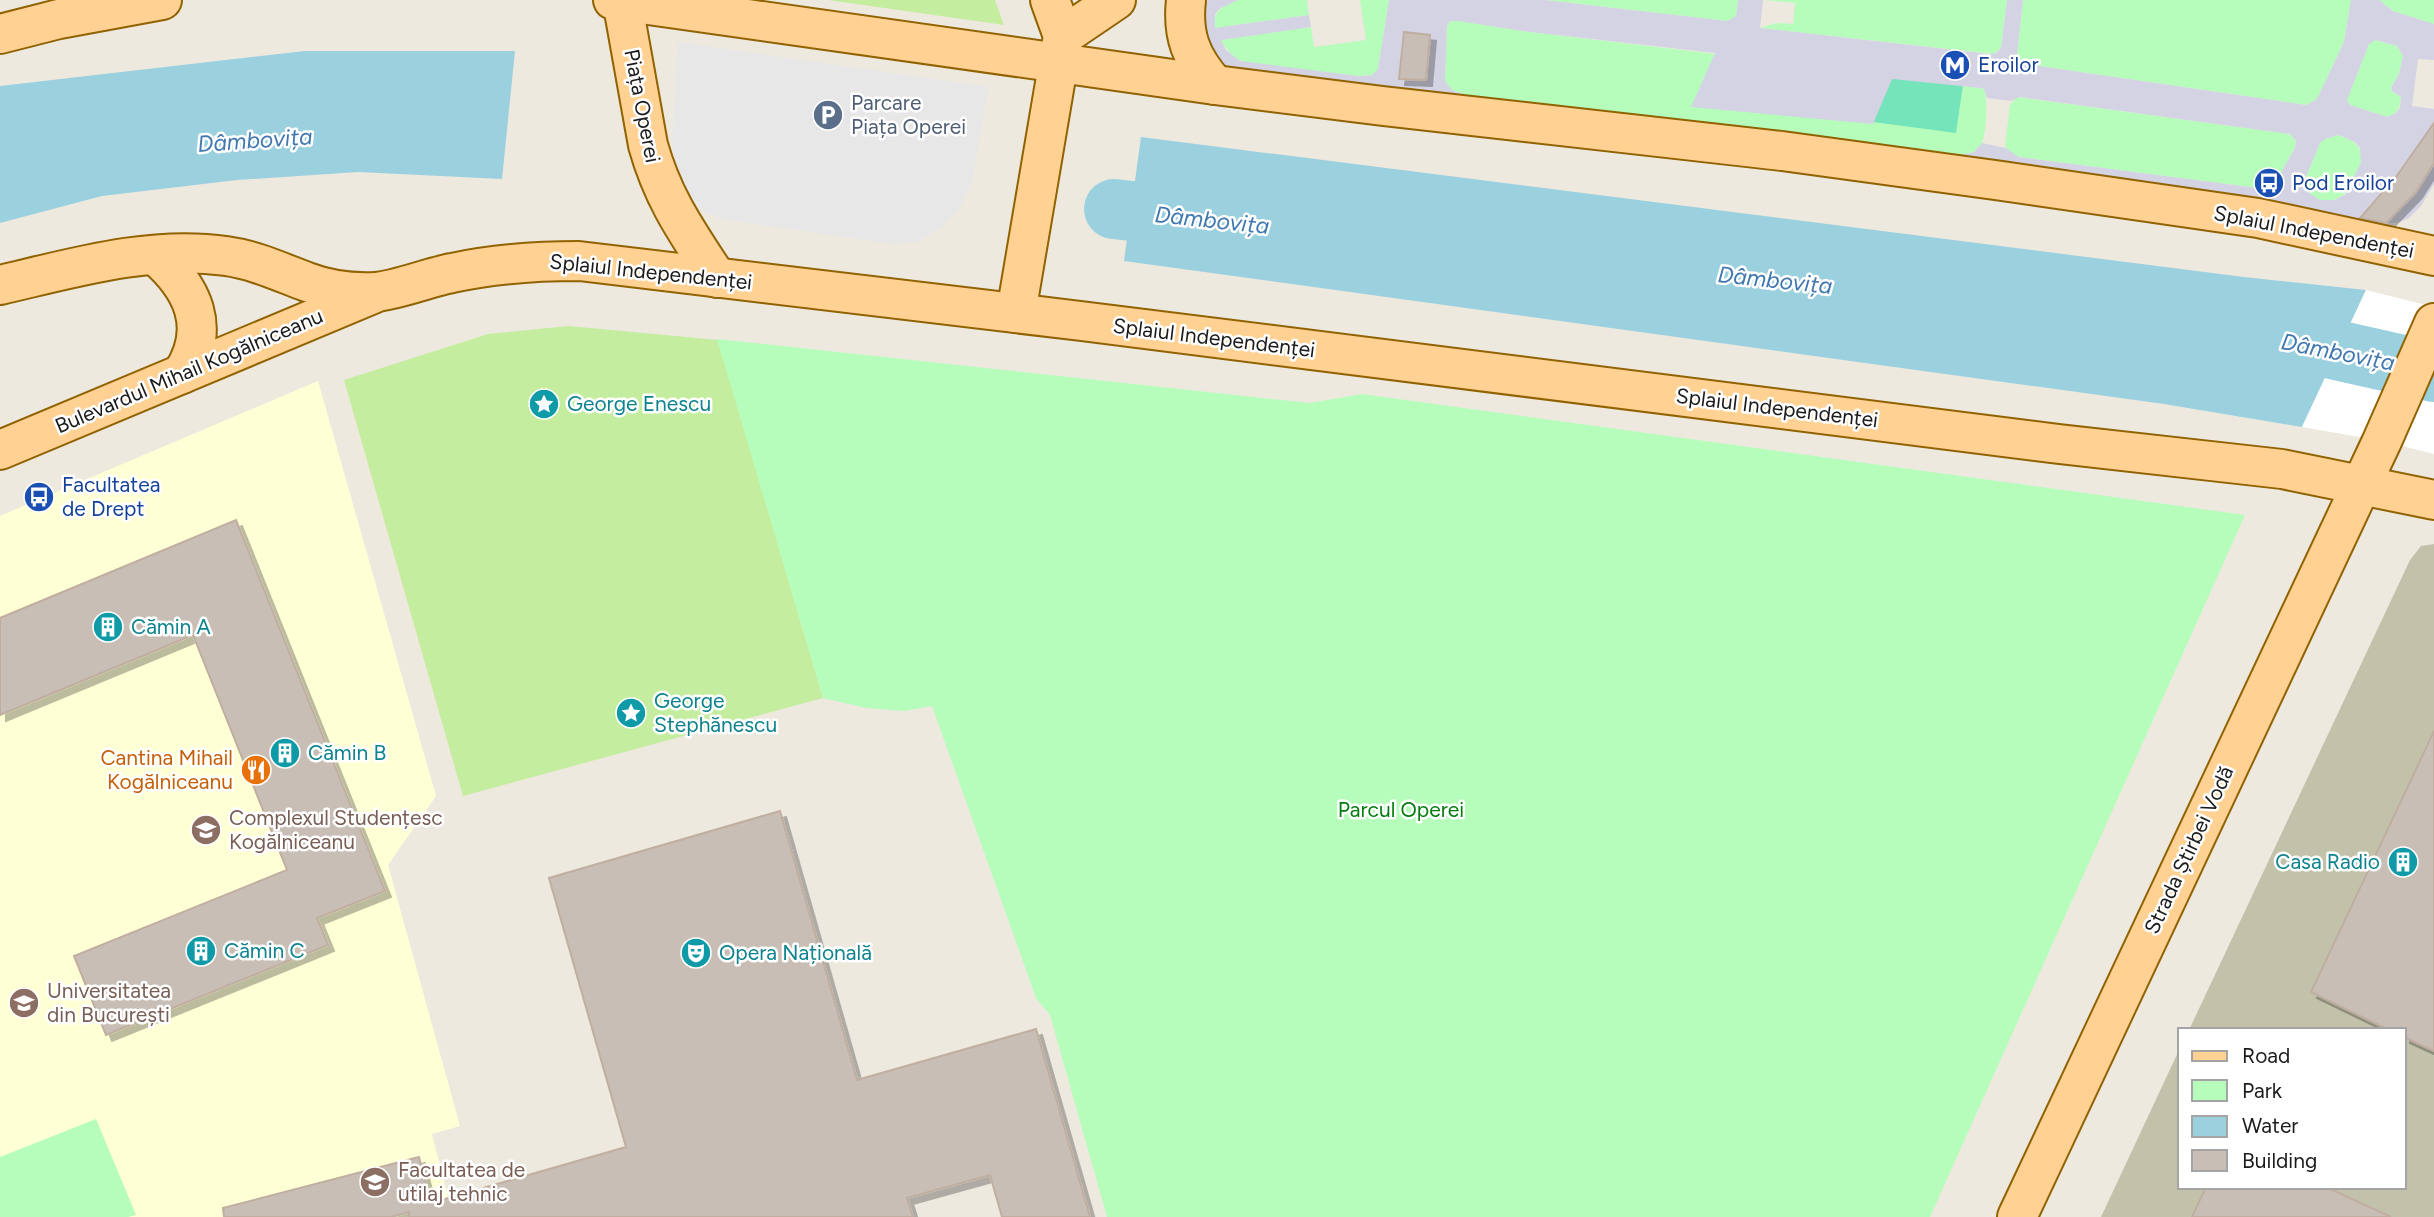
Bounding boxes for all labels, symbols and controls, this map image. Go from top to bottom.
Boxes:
street label: Piața Operei [619,47,666,165]
metro station icon: Eroilor [1938,48,1972,82]
place label: Eroilor [1978,52,2038,77]
place label: Parcare Piața Operei [851,90,966,139]
parking icon: Parcare Piața Operei [811,98,845,132]
water label: Dâmbovița [197,122,313,158]
bus stop icon: Pod Eroilor [2252,166,2286,200]
place label: Pod Eroilor [2292,170,2394,195]
water label: Dâmbovița [1153,200,1271,240]
street label: Splaiul Independenței [2212,200,2416,263]
street label: Splaiul Independenței [549,248,754,295]
water label: Dâmbovița [1716,260,1834,300]
street label: Bulevardul Mihail Kogălniceanu [51,303,326,438]
street label: Splaiul Independenței [1112,313,1317,362]
water label: Dâmbovița [2279,327,2397,377]
street label: Splaiul Independenței [1675,383,1880,432]
place icon: George Enescu [527,387,561,421]
place label: George Enescu [567,391,711,416]
place label: Facultatea de Drept [62,472,160,521]
bus stop icon: Facultatea de Drept [22,480,56,514]
building icon: Cămin A [91,610,125,644]
place label: Cămin A [131,614,211,639]
place label: George Stephănescu [654,688,777,737]
place icon: George Stephănescu [614,696,648,730]
building icon: Cămin B [268,736,302,770]
place label: Cămin B [308,740,386,765]
place label: Cantina Mihail Kogălniceanu [100,745,233,794]
restaurant icon: Cantina Mihail Kogălniceanu [239,753,273,787]
street label: Strada Știrbei Vodă [2139,762,2238,938]
park label: Parcul Operei [1338,797,1464,822]
place label: Complexul Studențesc Kogălniceanu [229,805,443,854]
school or university icon: Complexul Studențesc Kogălniceanu [189,813,223,847]
building icon: Casa Radio [2386,845,2420,879]
place label: Casa Radio [2275,849,2380,874]
building icon: Cămin C [184,934,218,968]
theatre icon: Opera Națională [679,936,713,970]
place label: Cămin C [224,938,305,963]
place label: Opera Națională [719,940,872,965]
place label: Universitatea din București [47,978,171,1027]
school or university icon: Universitatea din București [7,986,41,1020]
legend [2178,1028,2406,1189]
text: Road [2242,1043,2290,1068]
text: Park [2242,1078,2283,1103]
text: Water [2242,1113,2298,1138]
text: Building [2242,1148,2317,1173]
place label: Facultatea de utilaj tehnic [398,1157,525,1206]
school or university icon: Facultatea de utilaj tehnic [358,1165,392,1199]

